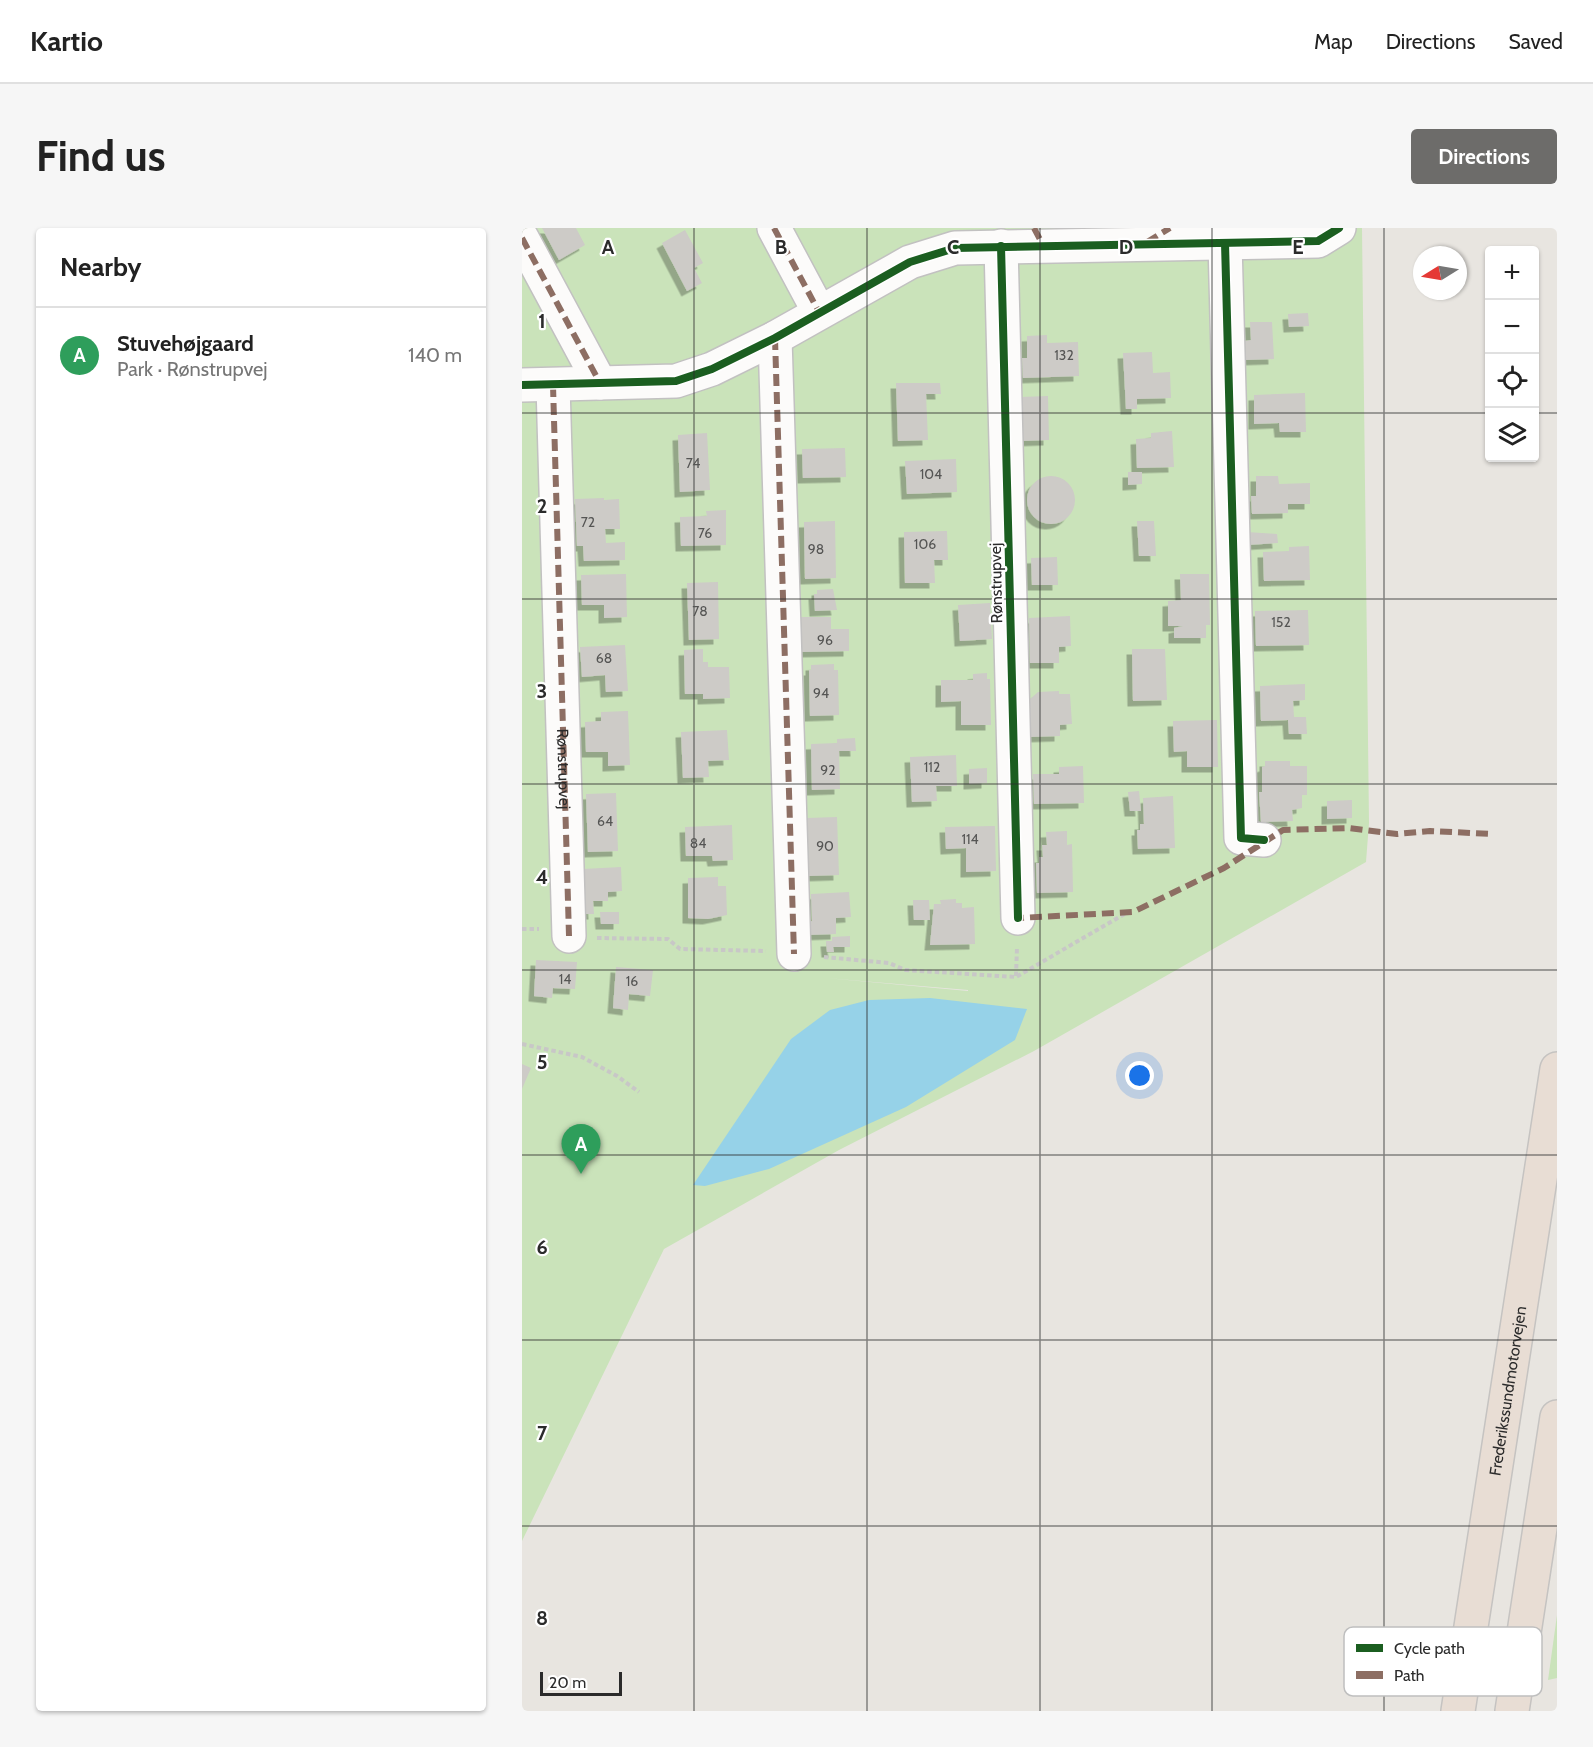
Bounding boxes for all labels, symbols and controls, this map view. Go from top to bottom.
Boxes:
text: Kartio [30,24,103,58]
text: Map [1314,29,1353,54]
text: Directions [1386,29,1475,54]
text: Saved [1508,29,1563,54]
button: Directions [1411,129,1557,184]
text: Find us [36,130,165,182]
text: A [602,235,615,259]
text: B [775,235,787,259]
text: C [947,235,959,259]
text: D [1119,235,1133,259]
text: E [1292,235,1304,259]
north arrow [1413,246,1467,300]
map controls [1485,246,1539,462]
button: + [1485,246,1539,300]
text: Nearby [60,251,141,283]
button: − [1485,300,1539,354]
text: 1 [538,309,546,333]
text: Stuvehøjgaard [117,330,254,357]
text: A [73,343,86,367]
text: 140 m [408,343,462,367]
house number: 132 [1054,346,1074,364]
button: locate [1485,354,1539,408]
text: Park · Rønstrupvej [117,357,268,381]
button: layers [1485,408,1539,462]
house number: 74 [686,454,700,472]
house number: 104 [920,465,942,483]
text: 2 [537,494,547,518]
house number: 72 [581,513,595,531]
house number: 76 [698,524,712,542]
house number: 106 [914,535,936,553]
house number: 98 [808,540,824,558]
street label: Rønstrupvej [986,543,1006,623]
house number: 78 [692,602,708,620]
house number: 152 [1271,613,1291,631]
house number: 96 [817,631,833,649]
house number: 68 [596,649,612,667]
text: 3 [537,679,547,703]
house number: 94 [813,684,829,702]
street label: Rønstrupvej [553,728,575,809]
house number: 112 [924,758,940,776]
house number: 92 [820,761,836,779]
house number: 64 [597,812,613,830]
house number: 114 [961,830,979,848]
house number: 84 [690,834,706,852]
house number: 90 [816,837,834,855]
text: 4 [536,865,548,889]
house number: 14 [559,970,571,988]
house number: 16 [626,972,638,990]
text: 5 [537,1050,547,1074]
your location [1125,1061,1154,1090]
pin: A [562,1124,600,1174]
text: 6 [536,1235,548,1259]
street label: Frederikssundmotorvejen [1485,1305,1530,1477]
text: 7 [537,1421,548,1445]
text: 8 [536,1606,548,1630]
legend [1344,1627,1542,1696]
text: Cycle path [1394,1639,1465,1658]
text: Path [1394,1666,1425,1685]
scale bar [540,1669,622,1696]
text: 20 m [549,1673,586,1692]

